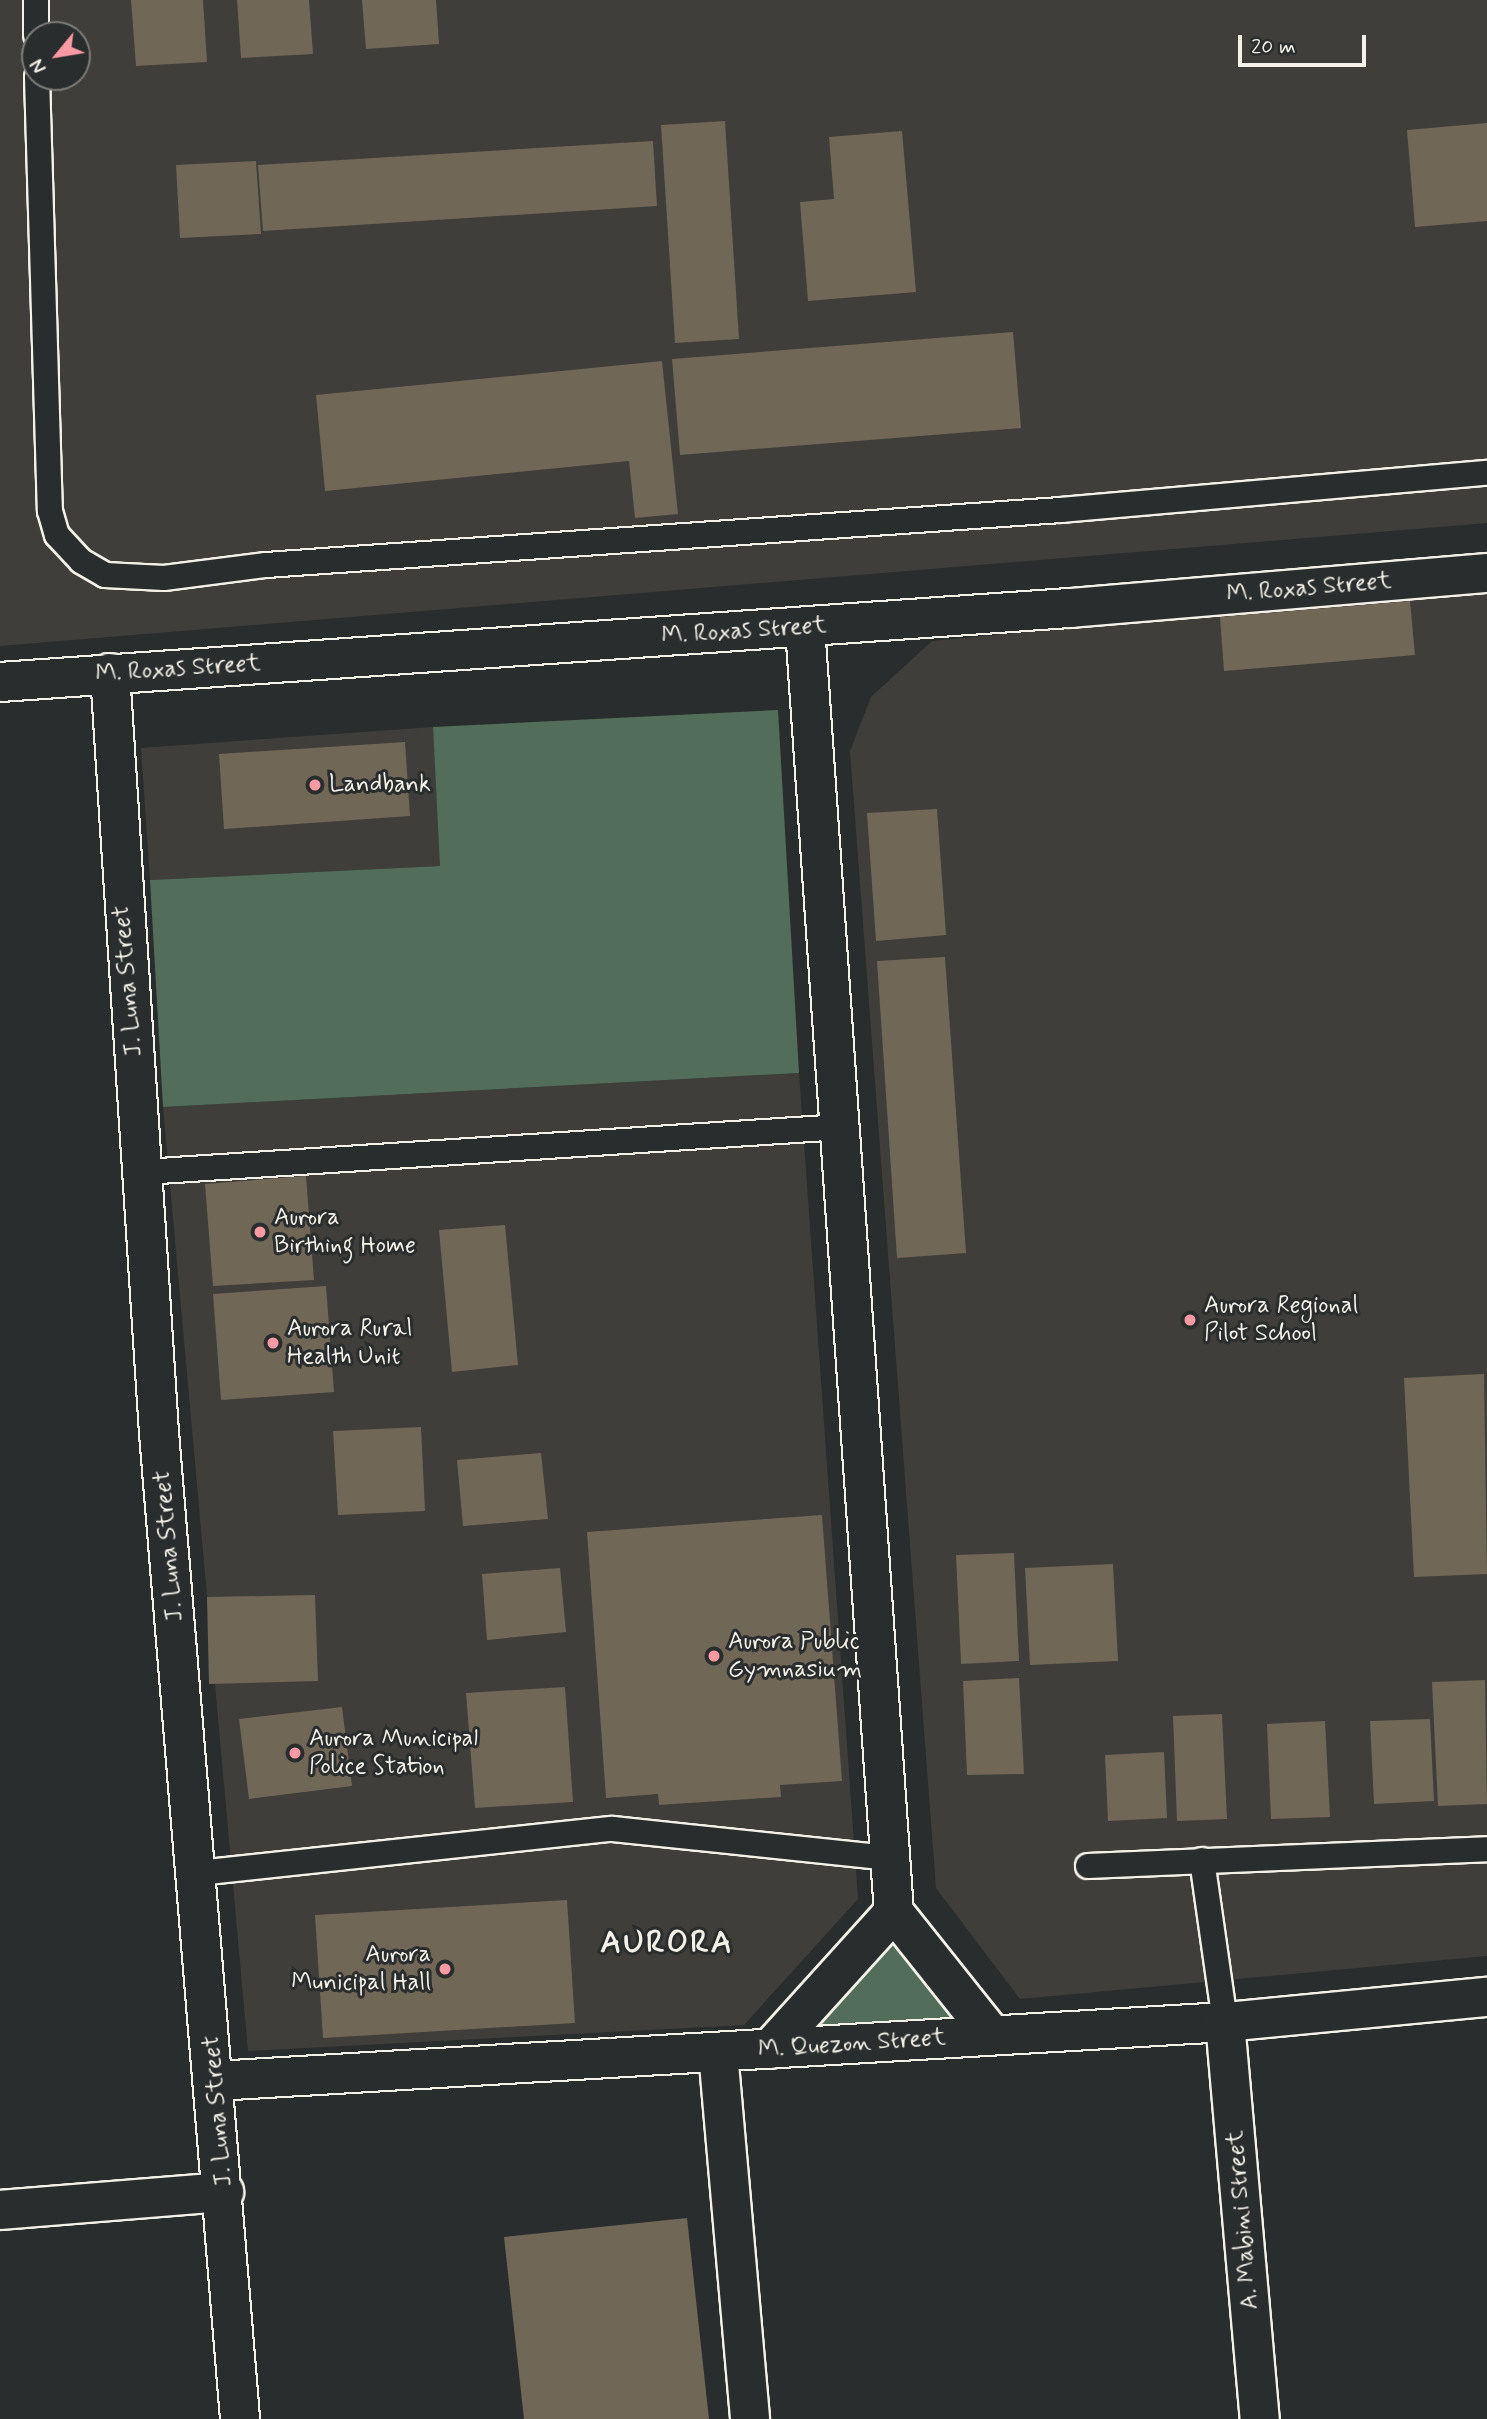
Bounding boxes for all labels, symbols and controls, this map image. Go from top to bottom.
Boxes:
north arrow [21,21,91,91]
scale bar [1242,21,1370,65]
text: 20 m [1251,33,1296,61]
text: N [25,54,53,77]
street label: M. Roxas Street [1225,566,1393,610]
street label: M. Roxas Street [661,611,827,651]
street label: M. Roxas Street [95,649,261,689]
place label: Landbank [329,771,431,799]
marker: Landbank [307,777,323,793]
street label: J. Luna Street [107,905,149,1057]
place label: Aurora Birthing Home [274,1204,420,1260]
marker: Aurora Birthing Home [252,1224,268,1240]
place label: Aurora Regional Pilot School [1204,1292,1365,1348]
marker: Aurora Regional Pilot School [1182,1312,1198,1328]
place label: Aurora Rural Health Unit [287,1315,410,1371]
marker: Aurora Rural Health Unit [265,1335,281,1351]
street label: J. Luna Street [148,1470,190,1622]
place label: Aurora Public Gymnasium [728,1628,864,1684]
marker: Aurora Public Gymnasium [706,1648,722,1664]
place label: Aurora Municipal Police Station [309,1725,475,1781]
marker: Aurora Municipal Police Station [287,1745,303,1761]
district label: AURORA [603,1924,731,1962]
place label: Aurora Municipal Hall [292,1941,431,1997]
marker: Aurora Municipal Hall [437,1961,453,1977]
street label: M. Quezon Street [757,2023,947,2065]
street label: J. Luna Street [197,2035,239,2187]
street label: A. Mabini Street [1221,2129,1265,2311]

